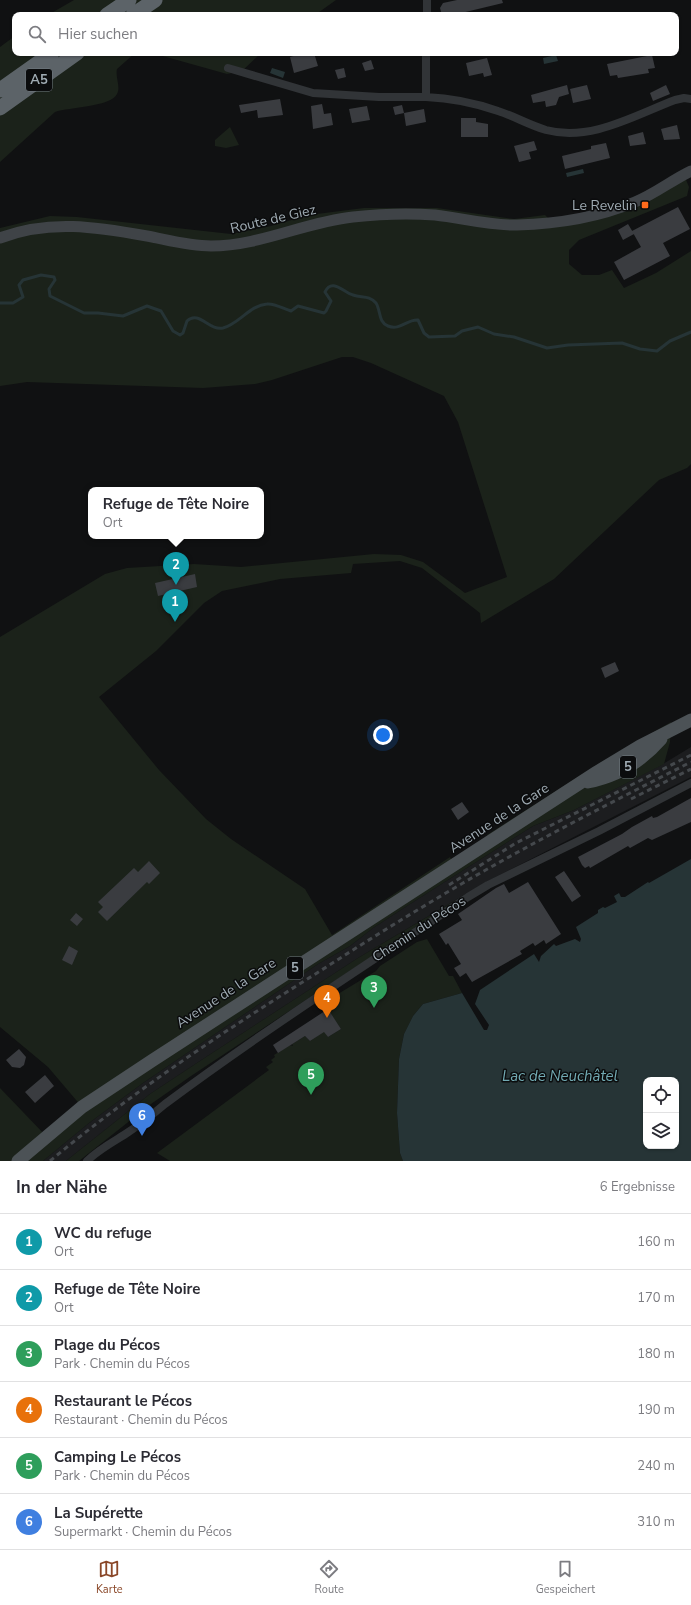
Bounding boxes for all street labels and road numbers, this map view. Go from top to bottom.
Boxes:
road number: A5 [26,69,52,91]
street label: Route de Giez [228,200,318,238]
road number: 5 [620,756,636,778]
street label: Avenue de la Gare [445,779,553,857]
street label: Chemin du Pécos [369,891,470,966]
street label: Avenue de la Gare [172,954,280,1032]
road number: 5 [287,957,303,979]

